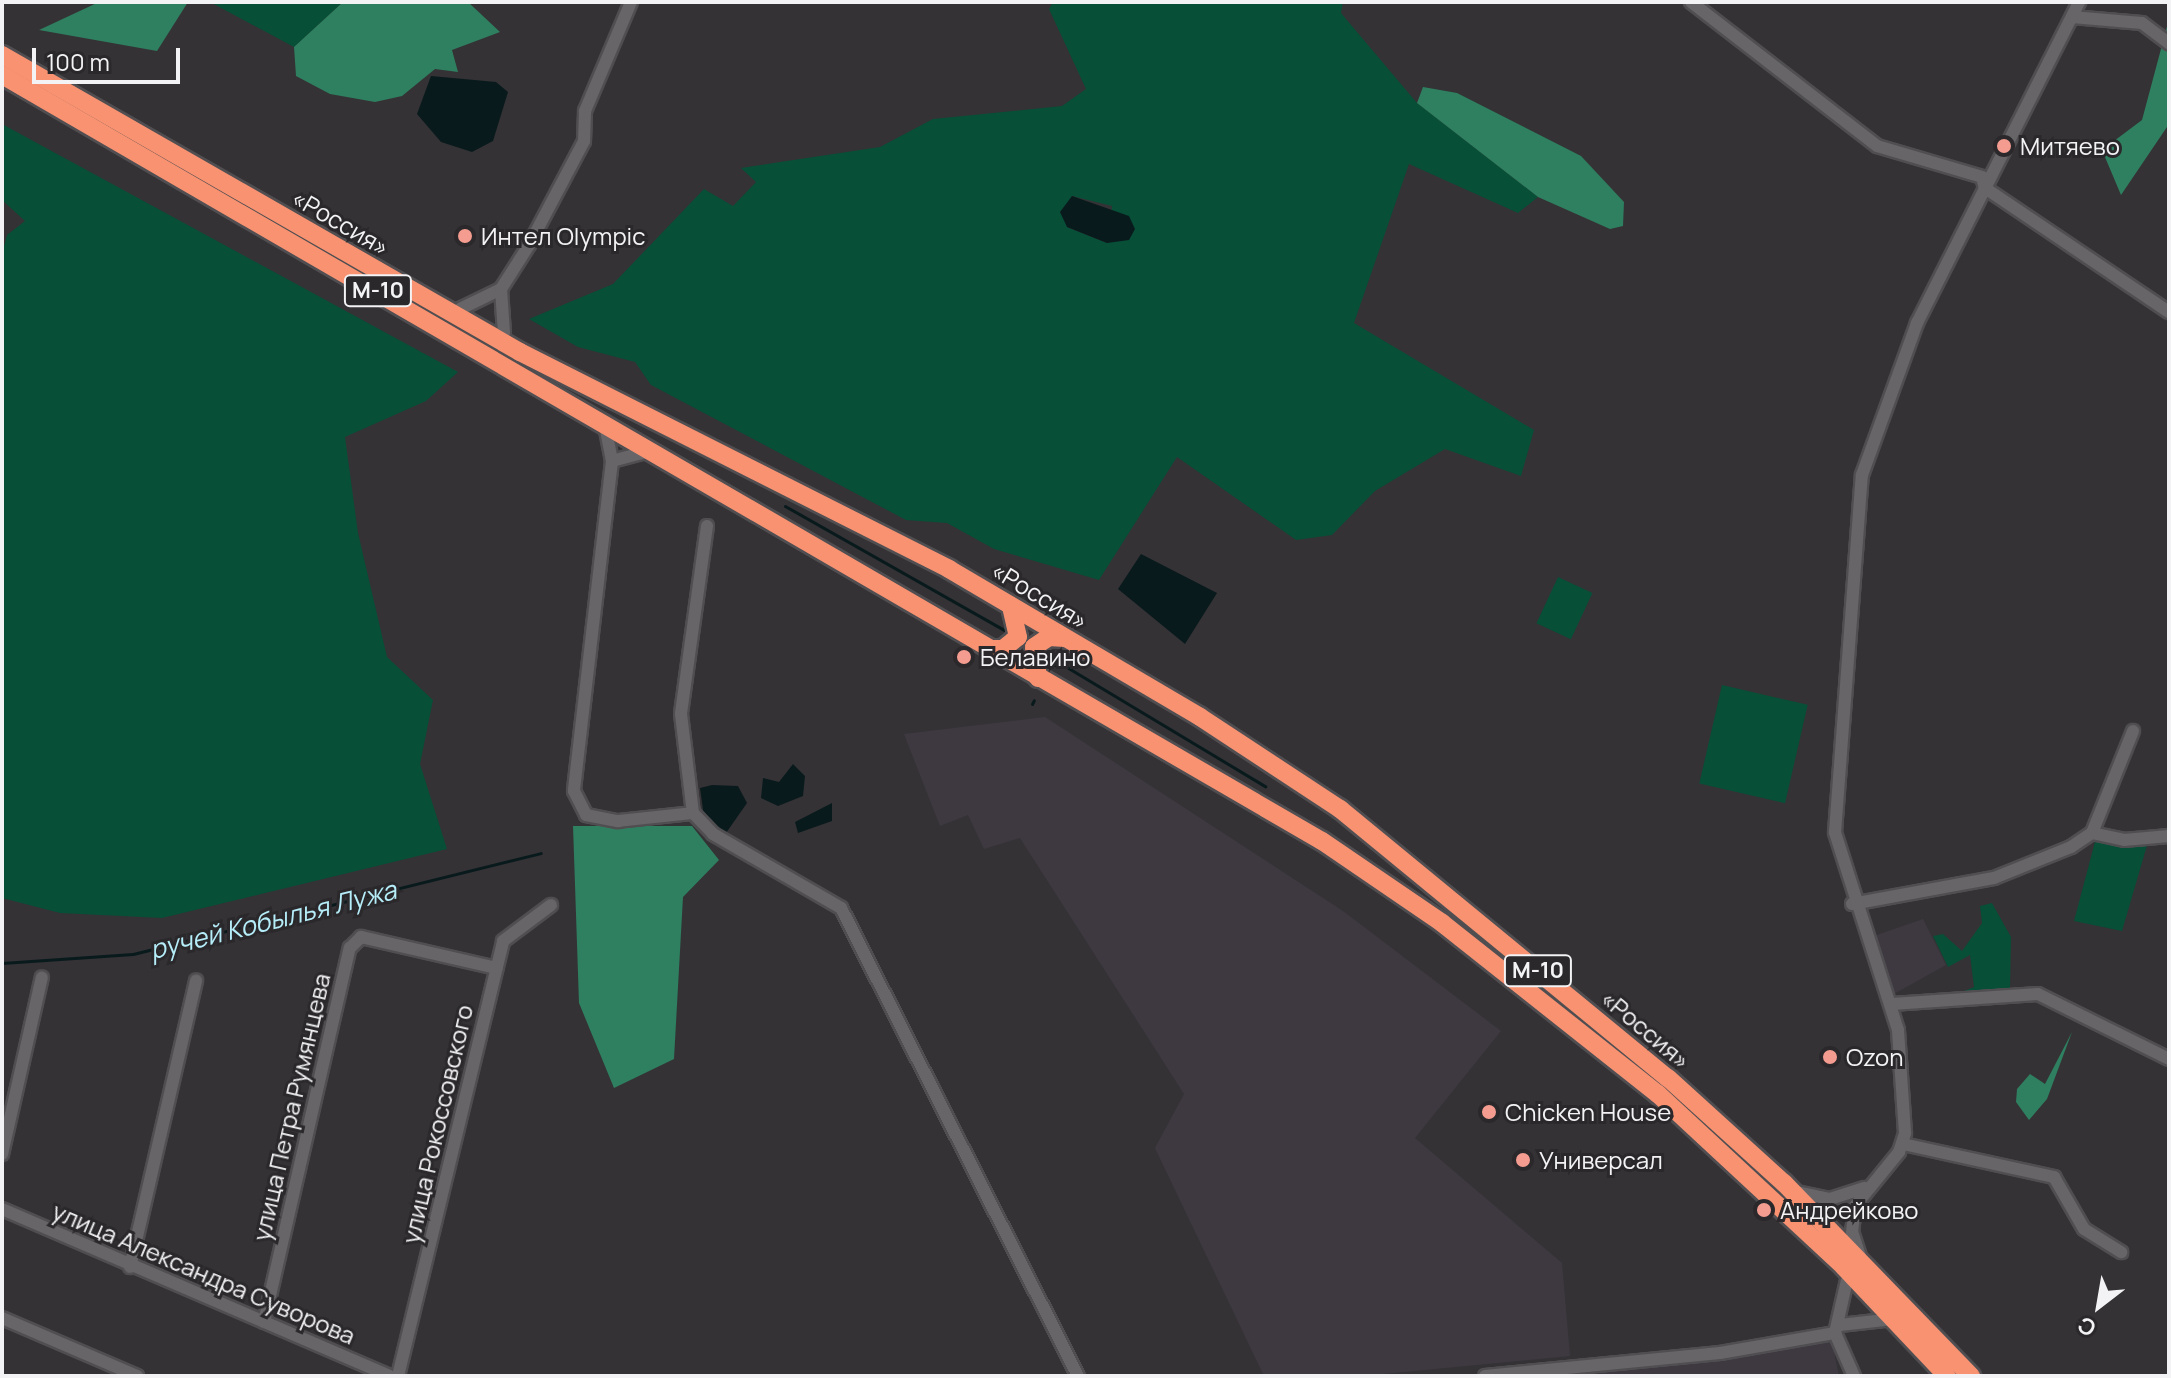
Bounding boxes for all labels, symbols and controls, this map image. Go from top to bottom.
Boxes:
scale bar [36,32,184,82]
text: 100 m [46,45,110,78]
place label: Митяево [2020,132,2120,160]
marker: Митяево [1995,137,2013,155]
street label: «Россия» [287,183,395,261]
place label: Интел Olympic [481,222,645,250]
marker: Интел Olympic [456,227,474,245]
road number: М-10 [342,273,414,309]
street label: «Россия» [987,555,1093,635]
place label: Белавино [980,643,1091,671]
marker: Белавино [955,648,973,666]
water label: ручей Кобылья Лужа [147,874,399,966]
road number: М-10 [1502,953,1574,989]
street label: улица Петра Румянцева [246,970,336,1244]
street label: «Россия» [1596,983,1696,1075]
street label: улица Рокоссовского [395,1002,479,1246]
place label: Ozon [1846,1043,1904,1071]
marker: Ozon [1821,1048,1839,1066]
place label: Chicken House [1505,1098,1671,1126]
marker: Chicken House [1480,1103,1498,1121]
place label: Универсал [1539,1146,1663,1174]
marker: Универсал [1514,1151,1532,1169]
street label: улица Александра Суворова [48,1196,360,1350]
place label: Андрейково [1780,1196,1919,1224]
marker: Андрейково [1755,1201,1773,1219]
north arrow [2059,1266,2139,1346]
text: С [2072,1310,2101,1344]

